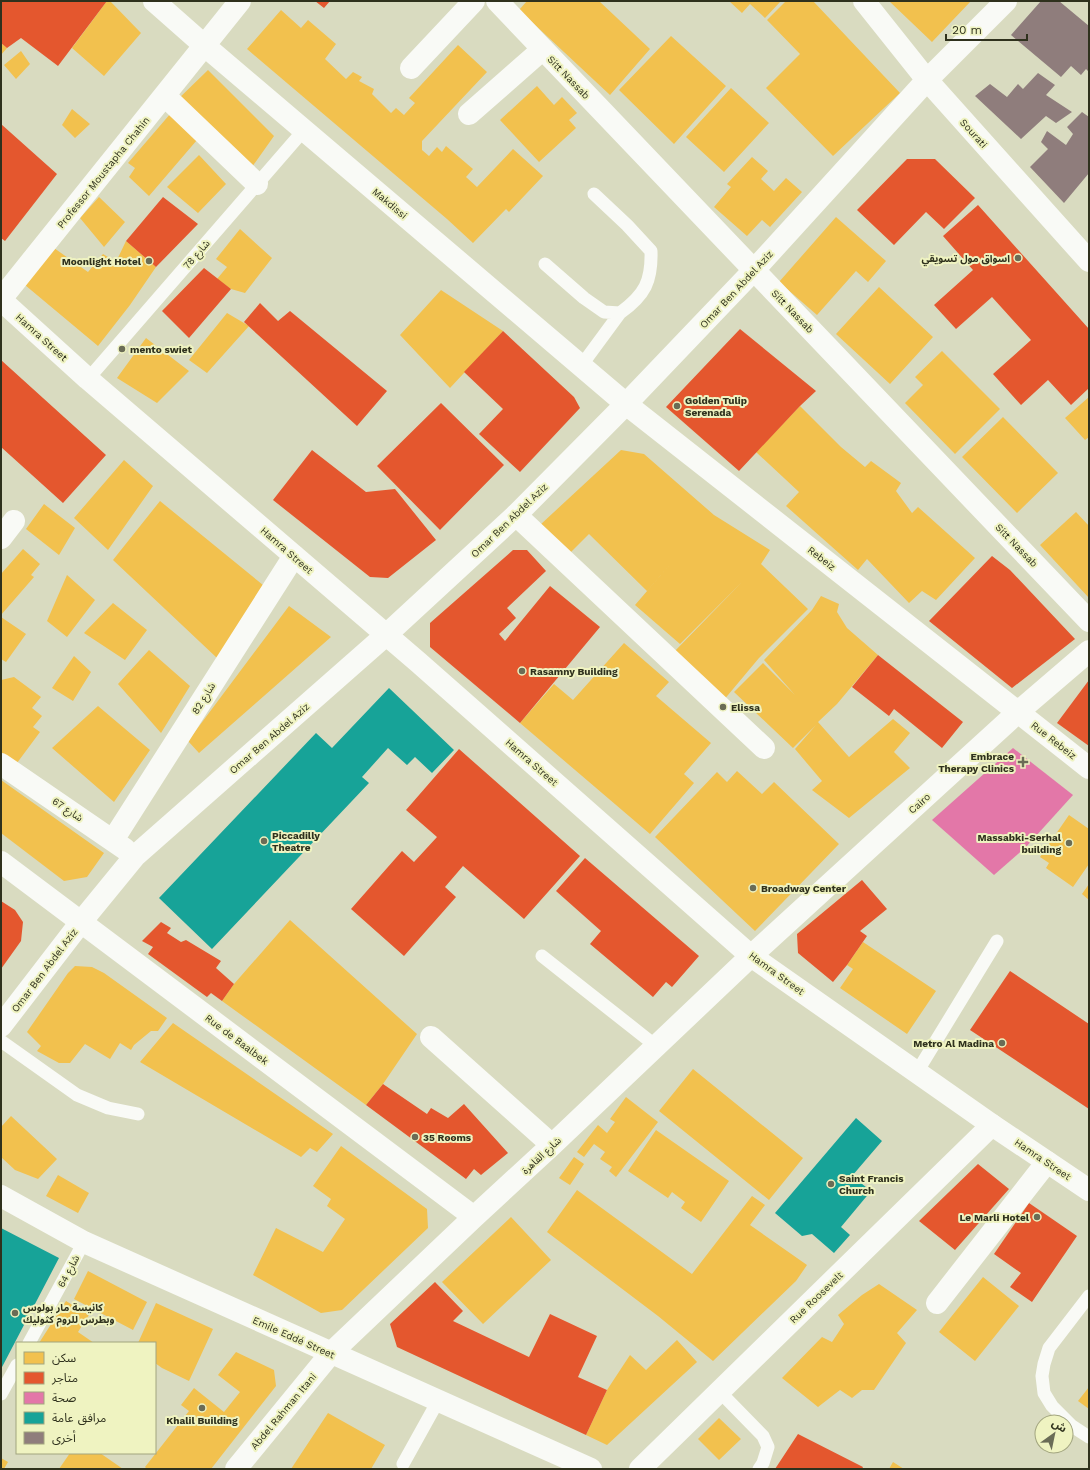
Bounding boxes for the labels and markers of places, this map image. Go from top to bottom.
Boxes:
place label: اسواق مول تسويقي [921,253,1010,267]
marker: اسواق مول تسويقي [1013,253,1023,263]
place label: Moonlight Hotel [62,256,142,267]
marker: Moonlight Hotel [144,256,154,266]
marker: mento swiet [117,344,127,354]
place label: mento swiet [130,344,192,355]
place label: Golden Tulip Serenada [685,395,747,418]
marker: Golden Tulip Serenada [672,401,682,411]
marker: Rasamny Building [517,666,527,676]
place label: Rasamny Building [530,666,618,677]
marker: Elissa [718,702,728,712]
place label: Elissa [731,702,760,713]
place label: Embrace Therapy Clinics [938,751,1015,774]
marker: Embrace Therapy Clinics [1017,756,1029,768]
place label: Piccadilly Theatre [272,830,320,853]
place label: Massabki-Serhal building [977,832,1062,855]
marker: Piccadilly Theatre [259,836,269,846]
marker: Massabki-Serhal building [1064,838,1074,848]
marker: Broadway Center [748,883,758,893]
place label: Broadway Center [761,883,847,894]
place label: Metro Al Madina [913,1038,994,1049]
marker: Metro Al Madina [997,1038,1007,1048]
marker: 35 Rooms [410,1132,420,1142]
place label: 35 Rooms [423,1132,472,1143]
place label: Saint Francis Church [839,1173,904,1196]
marker: Saint Francis Church [826,1179,836,1189]
place label: Le Marli Hotel [959,1212,1030,1223]
marker: Le Marli Hotel [1032,1212,1042,1222]
place label: كانيسة مار بولوس وبطرس للروم كثوليك [23,1302,114,1327]
marker: كانيسة مار بولوس وبطرس للروم كثوليك [10,1308,20,1318]
marker: Khalil Building [197,1403,207,1413]
place label: Khalil Building [166,1415,238,1426]

